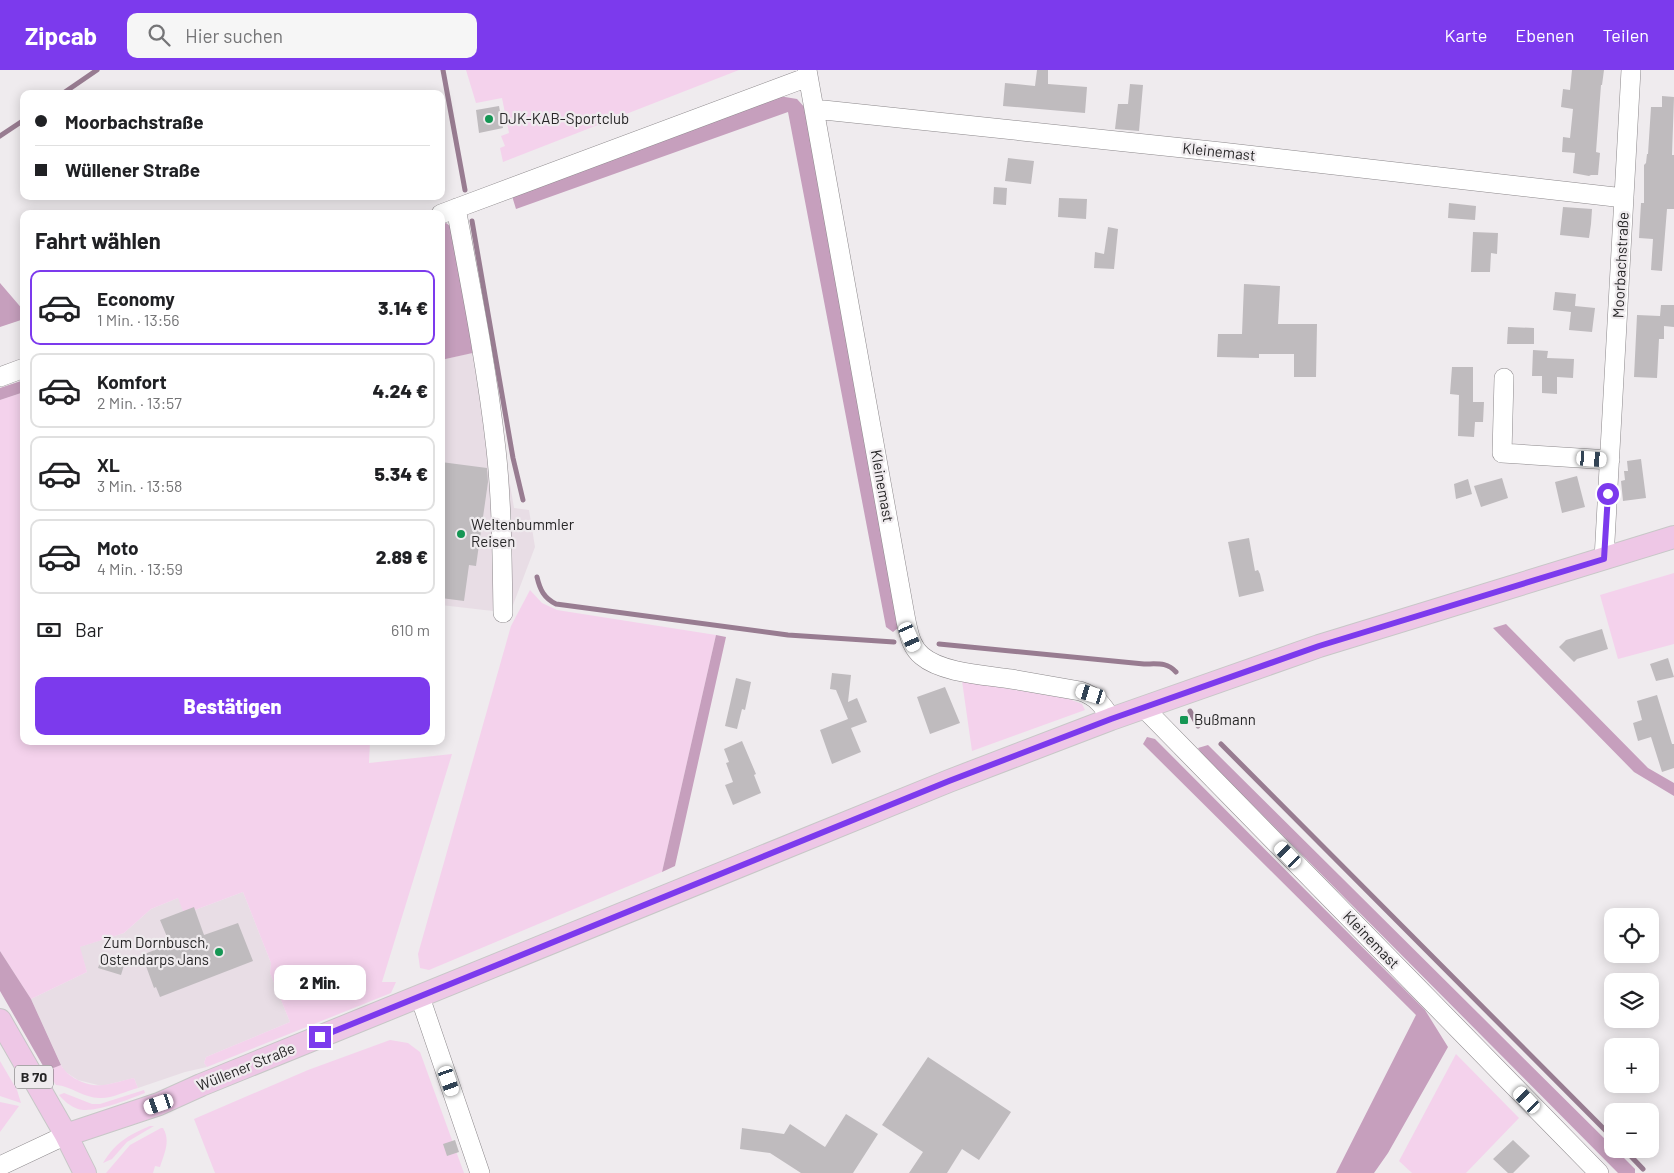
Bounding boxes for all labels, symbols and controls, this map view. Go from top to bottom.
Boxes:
search box [127,13,477,58]
text: Zipcab [25,21,97,50]
icon: search [145,21,173,49]
text: Hier suchen [185,24,283,47]
text: Karte [1444,24,1487,46]
text: Ebenen [1515,24,1574,46]
text: Teilen [1602,24,1649,46]
place label: DJK-KAB-Sportclub [499,109,629,127]
text: Moorbachstraße [65,110,204,133]
marker: DJK-KAB-Sportclub [483,113,495,125]
street label: Kleinemast [1182,138,1256,164]
text: Wüllener Straße [65,158,200,181]
street label: Moorbachstraße [1608,211,1632,319]
text: Fahrt wählen [35,227,161,253]
icon: car [37,285,82,330]
text: Economy [97,287,175,310]
text: 3.14 € [378,296,428,319]
text: 1 Min. · 13:56 [97,310,180,329]
icon: car [37,368,82,413]
text: Komfort [97,370,167,393]
text: 4.24 € [373,379,428,402]
text: 2 Min. · 13:57 [97,393,182,412]
street label: Kleinemast [868,448,898,523]
car [1576,450,1607,468]
icon: car [37,451,82,496]
text: XL [97,453,120,476]
text: 5.34 € [374,462,428,485]
text: 3 Min. · 13:58 [97,476,182,495]
route start [1597,483,1619,505]
place label: Weltenbummler Reisen [471,515,575,550]
marker: Weltenbummler Reisen [455,528,467,540]
icon: car [37,534,82,579]
text: Moto [97,536,139,559]
text: 2.89 € [376,545,428,568]
text: 4 Min. · 13:59 [97,559,183,578]
icon: cash [35,616,63,644]
text: Bar [75,618,103,641]
text: 610 m [391,620,430,639]
car [897,620,922,654]
button: Bestätigen [35,677,430,735]
car [1074,682,1107,706]
place label: Bußmann [1194,710,1256,728]
marker: Bußmann [1178,714,1190,726]
car [1272,839,1303,871]
street label: Kleinemast [1340,907,1404,972]
map controls [1604,908,1659,1158]
button: locate [1604,908,1659,963]
place label: Zum Dornbusch, Ostendarps Jans [100,933,209,968]
marker: Zum Dornbusch, Ostendarps Jans [213,946,225,958]
callout: 2 Min. [274,964,366,1000]
text: 2 Min. [300,973,340,992]
button: layers [1604,973,1659,1028]
route end [309,1026,331,1048]
street label: Wüllener Straße [194,1038,297,1094]
button: + [1604,1038,1659,1093]
car [437,1064,460,1098]
road number: B 70 [15,1066,53,1089]
car [1511,1084,1542,1116]
car [142,1092,175,1116]
button: − [1604,1103,1659,1158]

